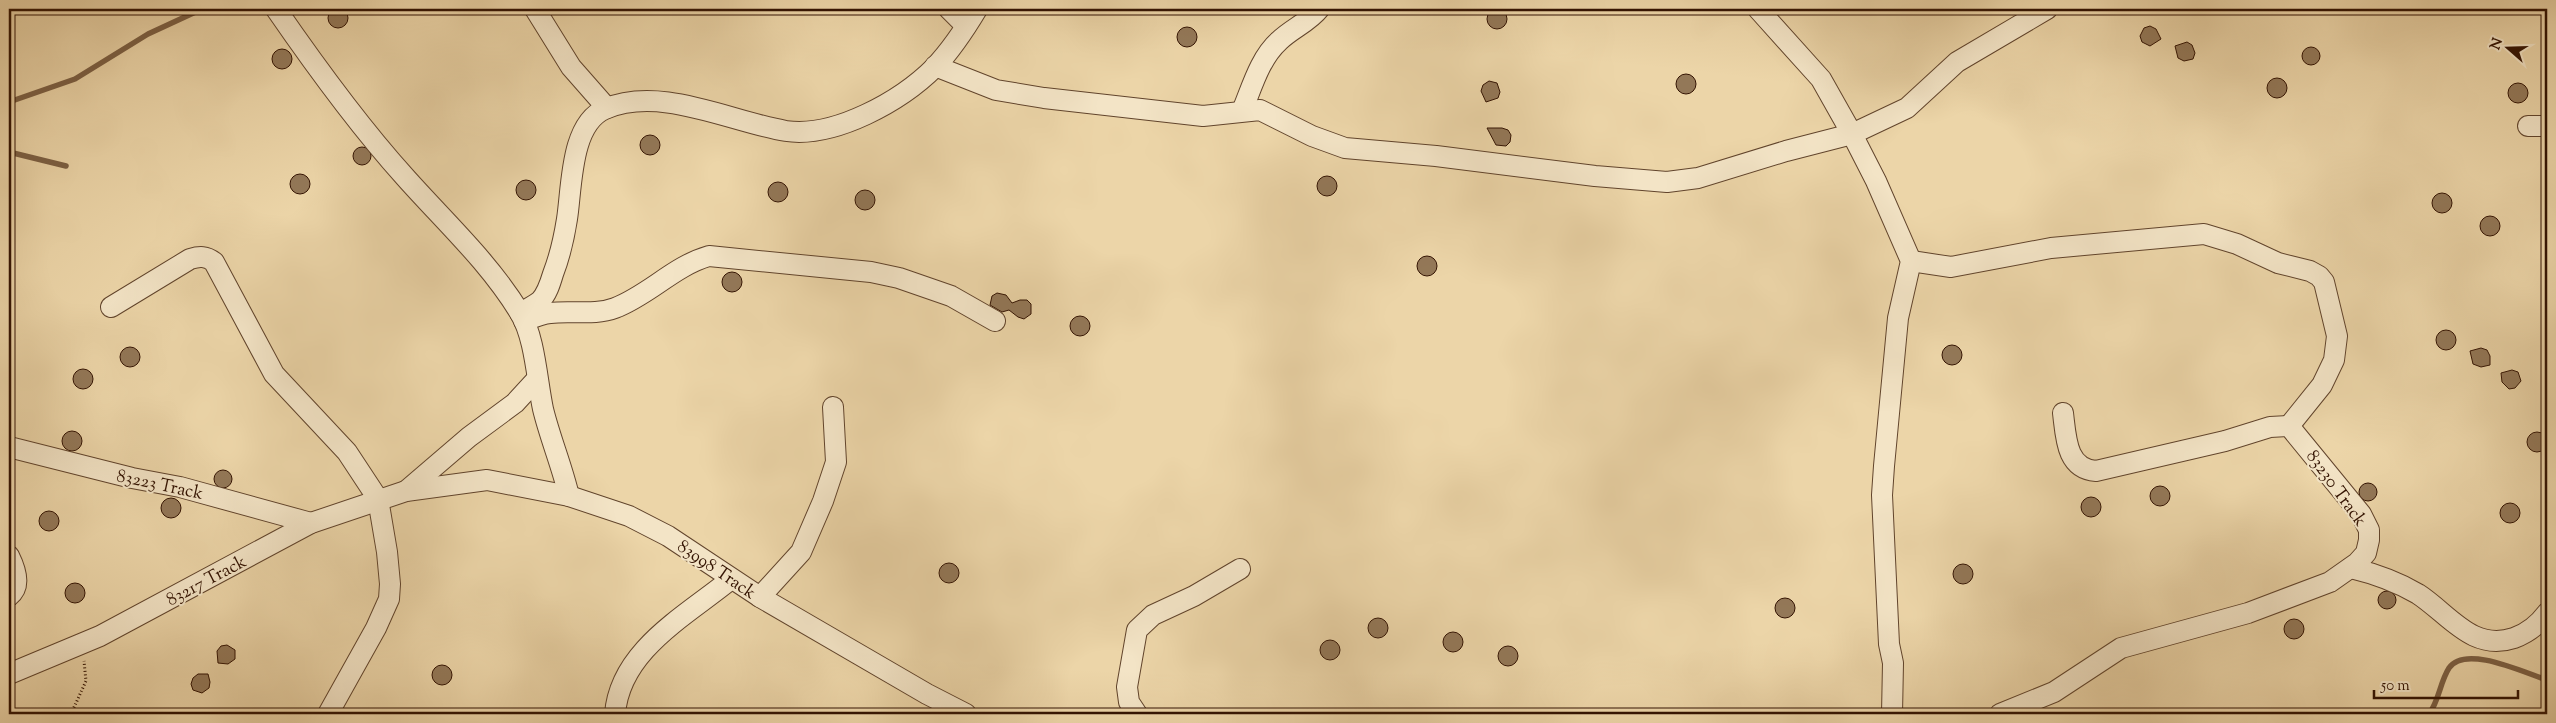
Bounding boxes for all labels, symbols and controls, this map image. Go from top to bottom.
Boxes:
north arrow [2484,22,2534,72]
text: N [2486,36,2509,53]
street label: 83230 Track [2299,446,2372,533]
street label: 83223 Track [114,464,205,508]
street label: 83998 Track [671,535,761,607]
street label: 83217 Track [162,550,252,614]
scale bar [2374,668,2517,700]
text: 50 m [2380,676,2410,697]

